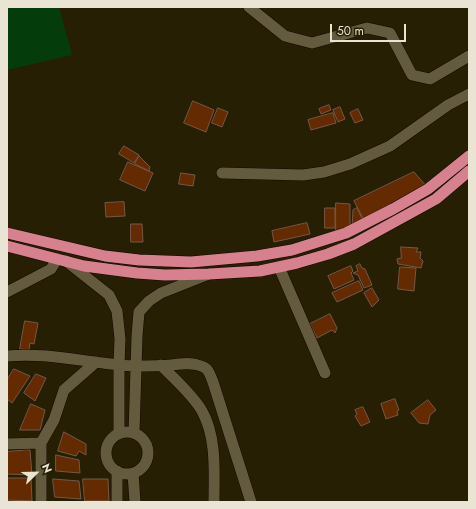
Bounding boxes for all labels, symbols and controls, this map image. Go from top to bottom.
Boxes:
scale bar [332,16,408,42]
text: 50 m [337,22,364,40]
north arrow [16,453,56,493]
text: N [38,461,56,475]

